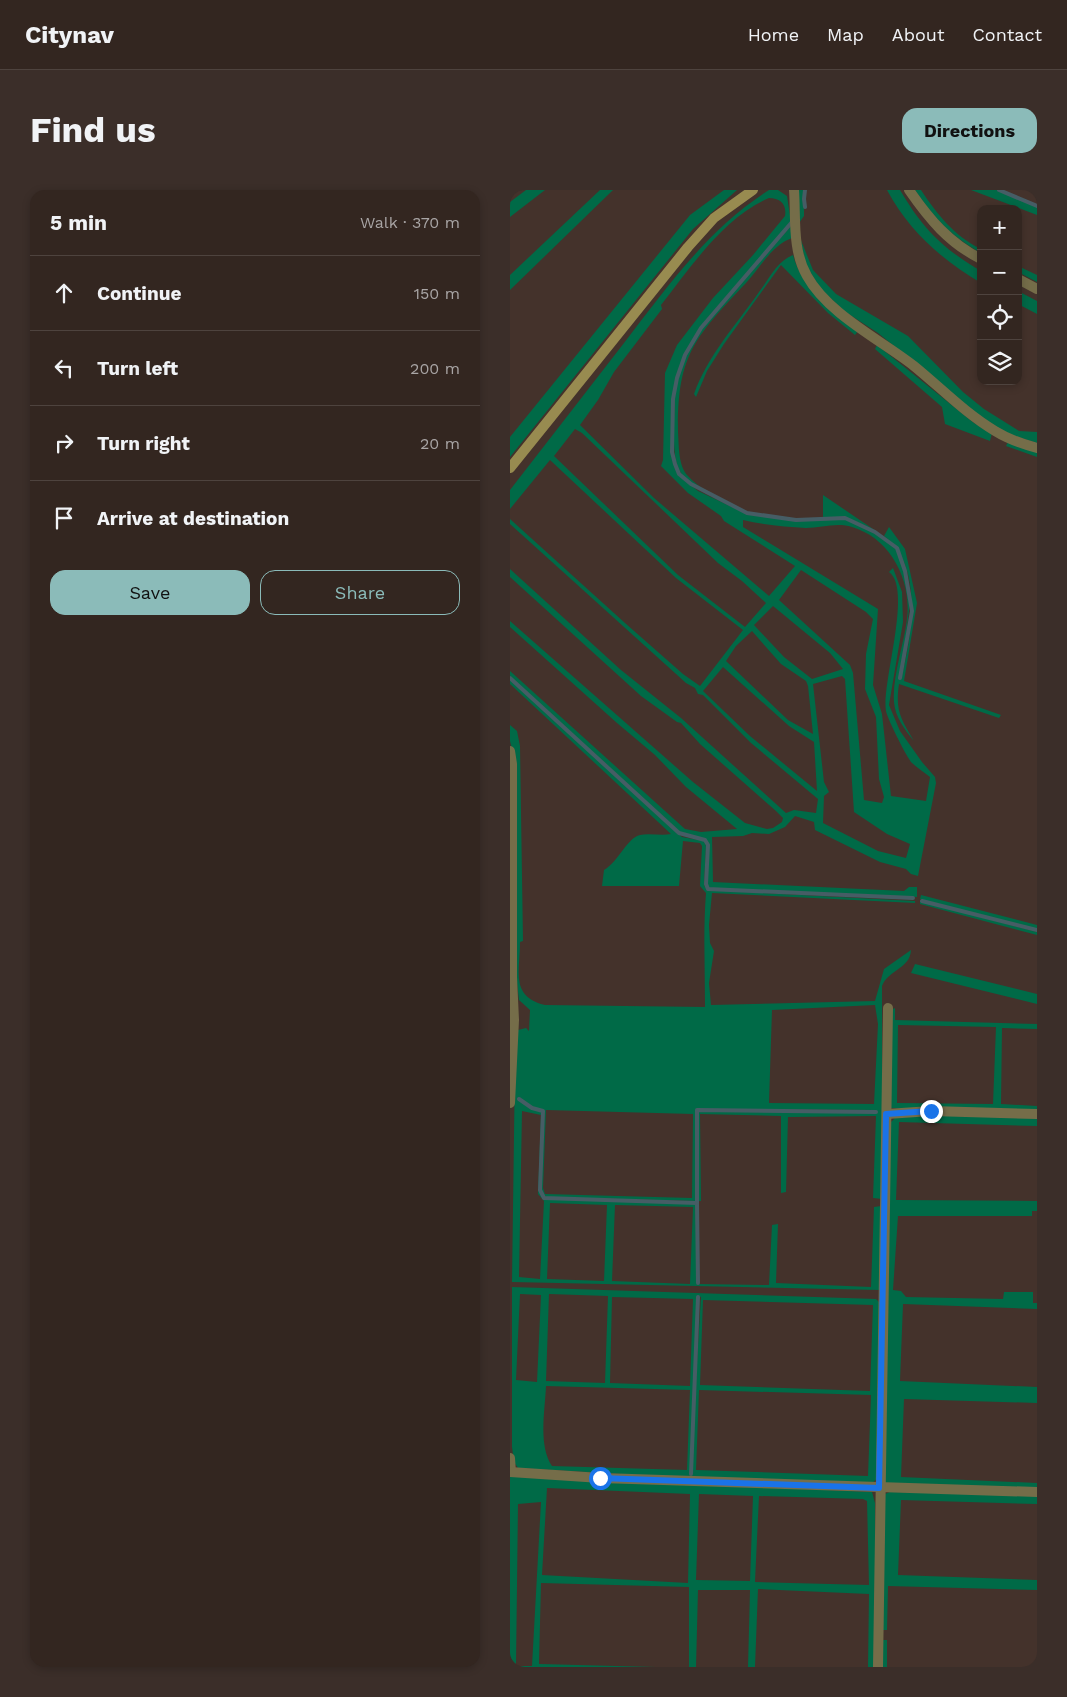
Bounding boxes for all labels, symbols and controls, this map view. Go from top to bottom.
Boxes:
text: Citynav [25,21,114,49]
text: Home [748,24,799,45]
text: Map [827,24,864,45]
text: About [892,24,944,45]
text: Contact [972,24,1042,45]
button: Directions [902,108,1037,153]
text: Find us [30,109,156,151]
map controls [977,205,1022,385]
button: + [977,205,1022,250]
text: 5 min [50,210,107,235]
text: Walk · 370 m [360,213,460,232]
button: − [977,250,1022,295]
icon: ahead [50,279,78,307]
text: Continue [97,282,181,305]
text: 150 m [414,284,460,303]
button: locate [977,295,1022,340]
button: layers [977,340,1022,385]
icon: left [50,354,78,382]
text: Turn left [97,357,178,380]
text: 200 m [410,359,460,378]
icon: right [50,429,78,457]
text: Turn right [97,432,190,455]
text: 20 m [420,434,460,453]
icon: arrive [50,504,78,532]
text: Arrive at destination [97,507,289,530]
button: Save [50,570,250,615]
button: Share [260,570,460,615]
route end [920,1100,943,1123]
route start [589,1467,612,1490]

